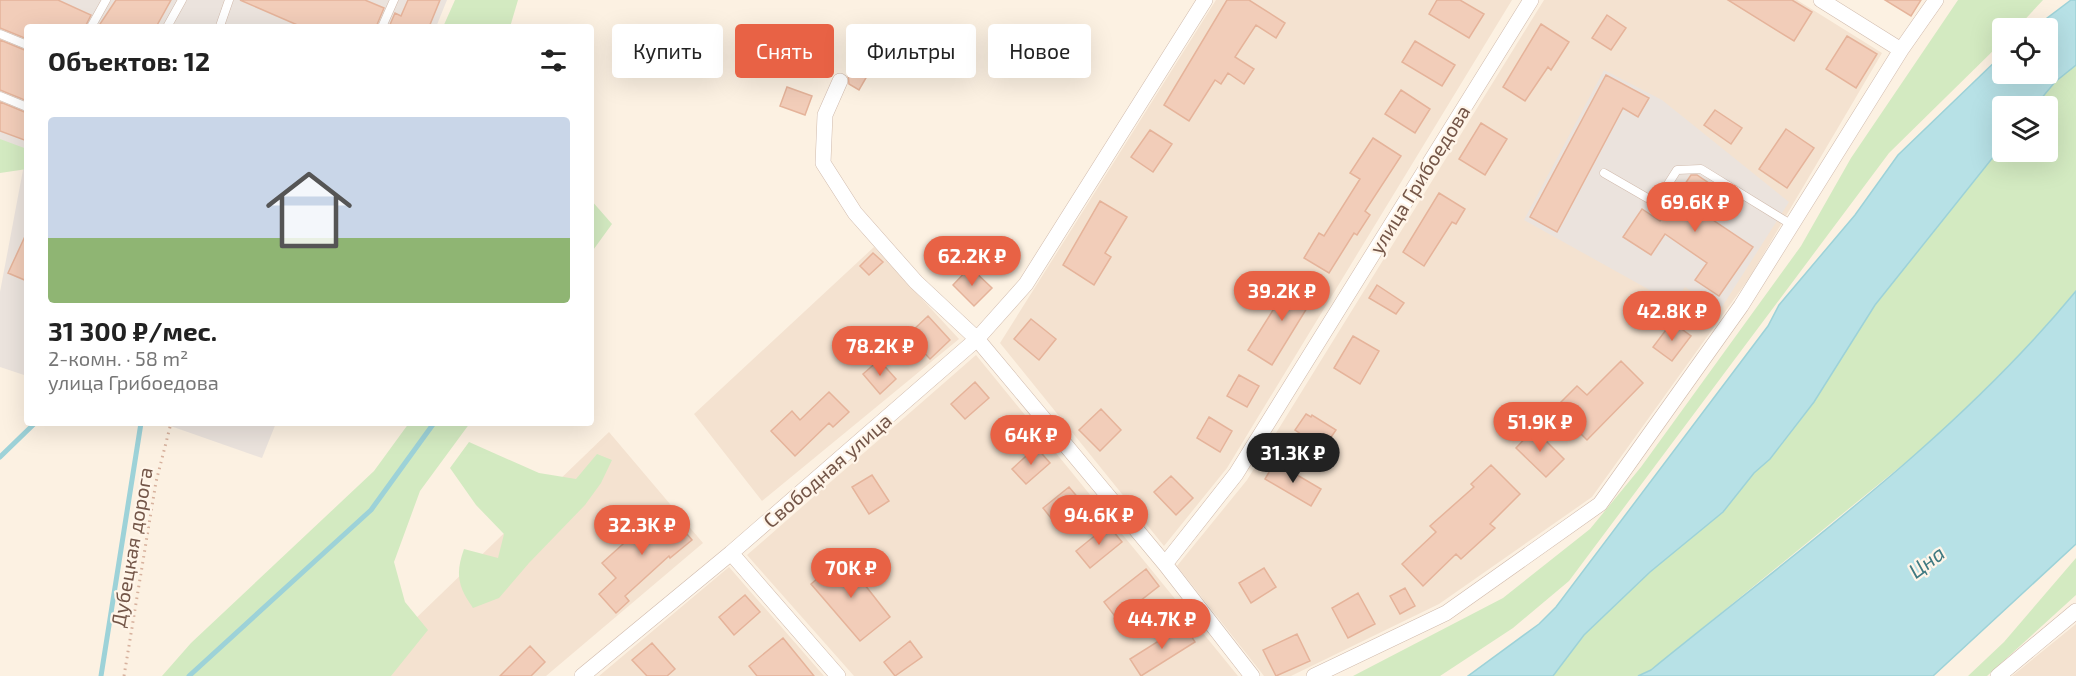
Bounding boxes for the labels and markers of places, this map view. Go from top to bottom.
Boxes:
pin: 69.6K ₽ [1640,182,1750,233]
pin: 62.2K ₽ [917,236,1027,287]
pin: 39.2K ₽ [1227,271,1337,322]
pin: 42.8K ₽ [1617,291,1727,342]
pin: 78.2K ₽ [825,326,935,377]
pin: 51.9K ₽ [1485,402,1595,453]
pin: 64K ₽ [989,415,1073,466]
pin: 31.3K ₽ [1238,433,1348,484]
pin: 94.6K ₽ [1044,495,1154,546]
pin: 32.3K ₽ [587,505,697,556]
pin: 70K ₽ [809,548,893,599]
pin: 44.7K ₽ [1107,599,1217,650]

